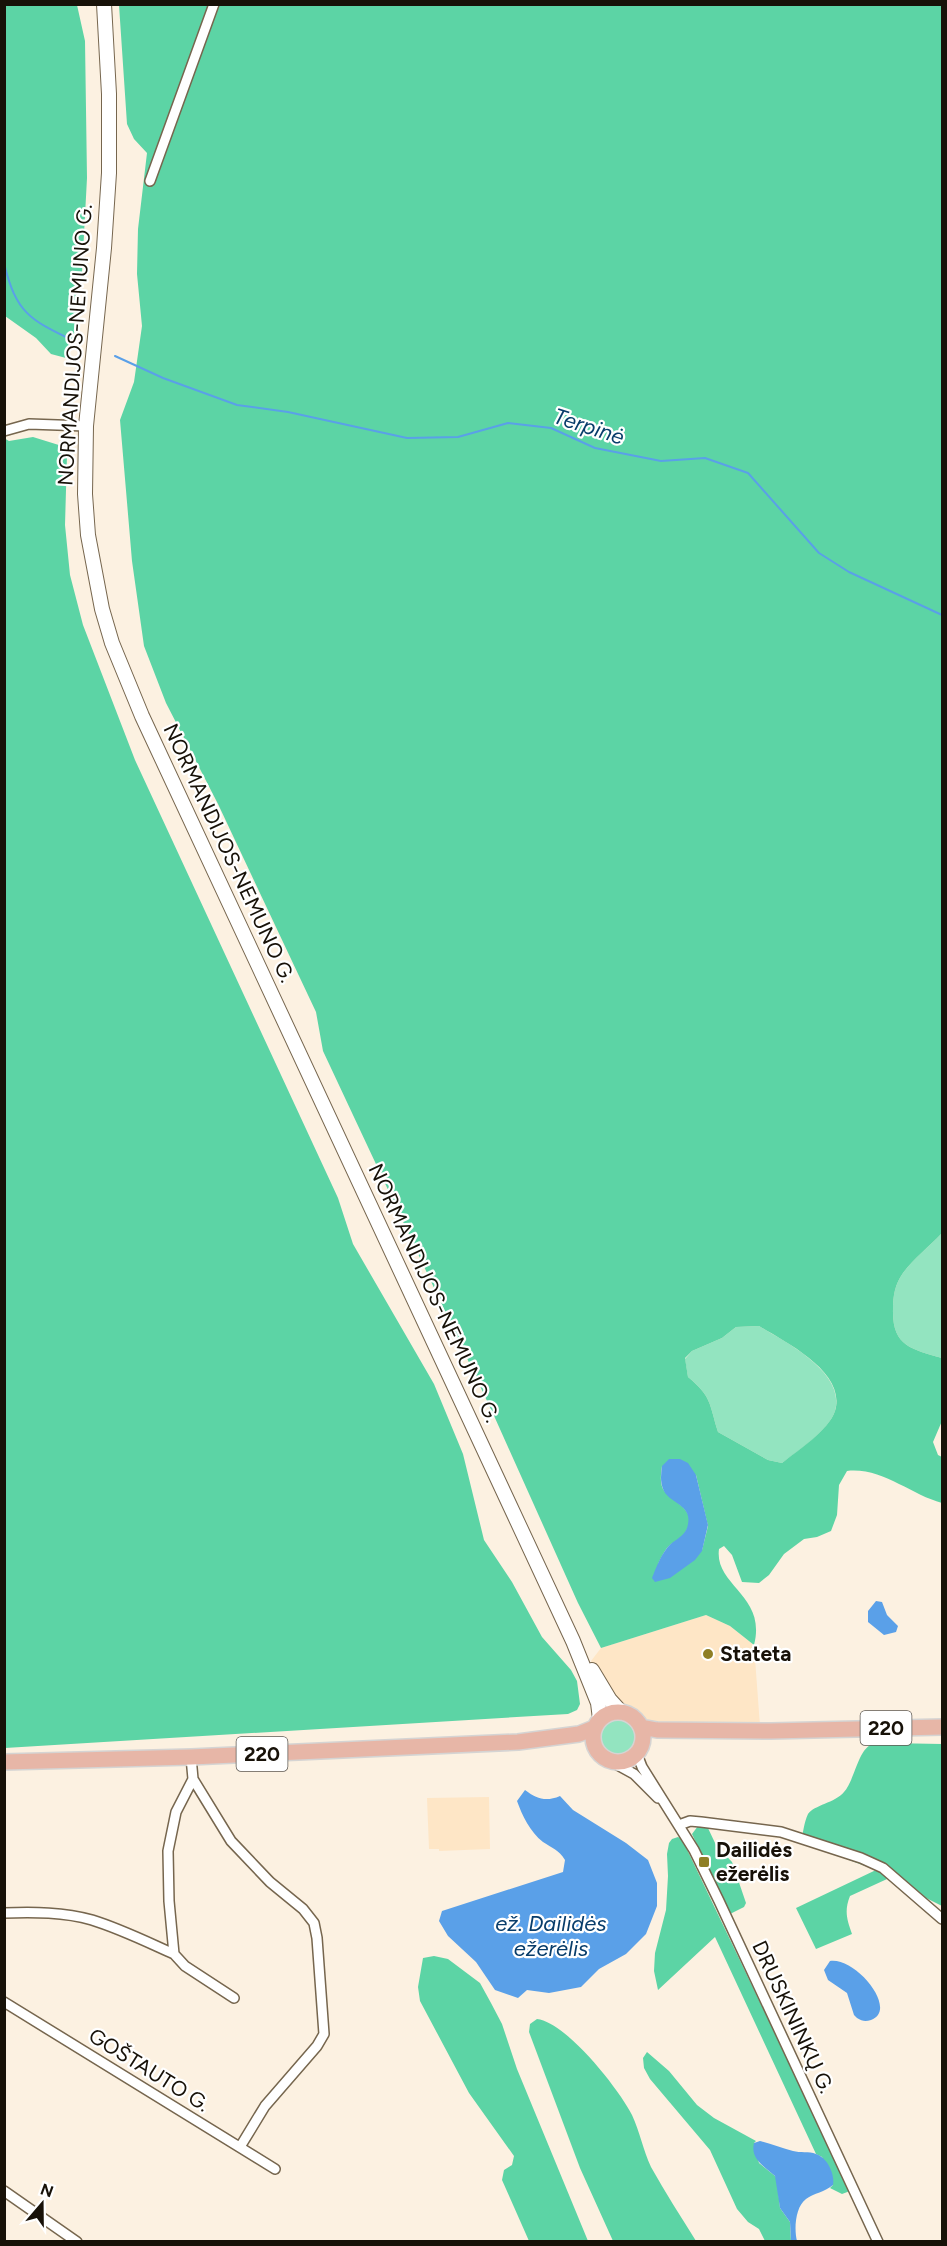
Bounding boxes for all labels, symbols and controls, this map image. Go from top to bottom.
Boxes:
street label: NORMANDIJOS-NEMUNO G. [52,203,97,487]
water label: Terpinė [550,402,628,451]
street label: NORMANDIJOS-NEMUNO G. [158,720,300,986]
street label: NORMANDIJOS-NEMUNO G. [363,1160,505,1426]
place label: Stateta [720,1641,792,1666]
marker: Stateta [701,1647,715,1661]
road number: 220 [860,1711,912,1745]
road number: 220 [236,1737,288,1771]
place label: Dailidės ežerėlis [716,1837,792,1886]
marker: Dailidės ežerėlis [697,1855,711,1869]
water label: ež. Dailidės ežerėlis [495,1910,607,1962]
street label: DRUSKININKŲ G. [747,1937,840,2097]
street label: GOŠTAUTO G. [84,2023,214,2117]
north arrow [12,2174,72,2234]
text: N [38,2179,56,2201]

